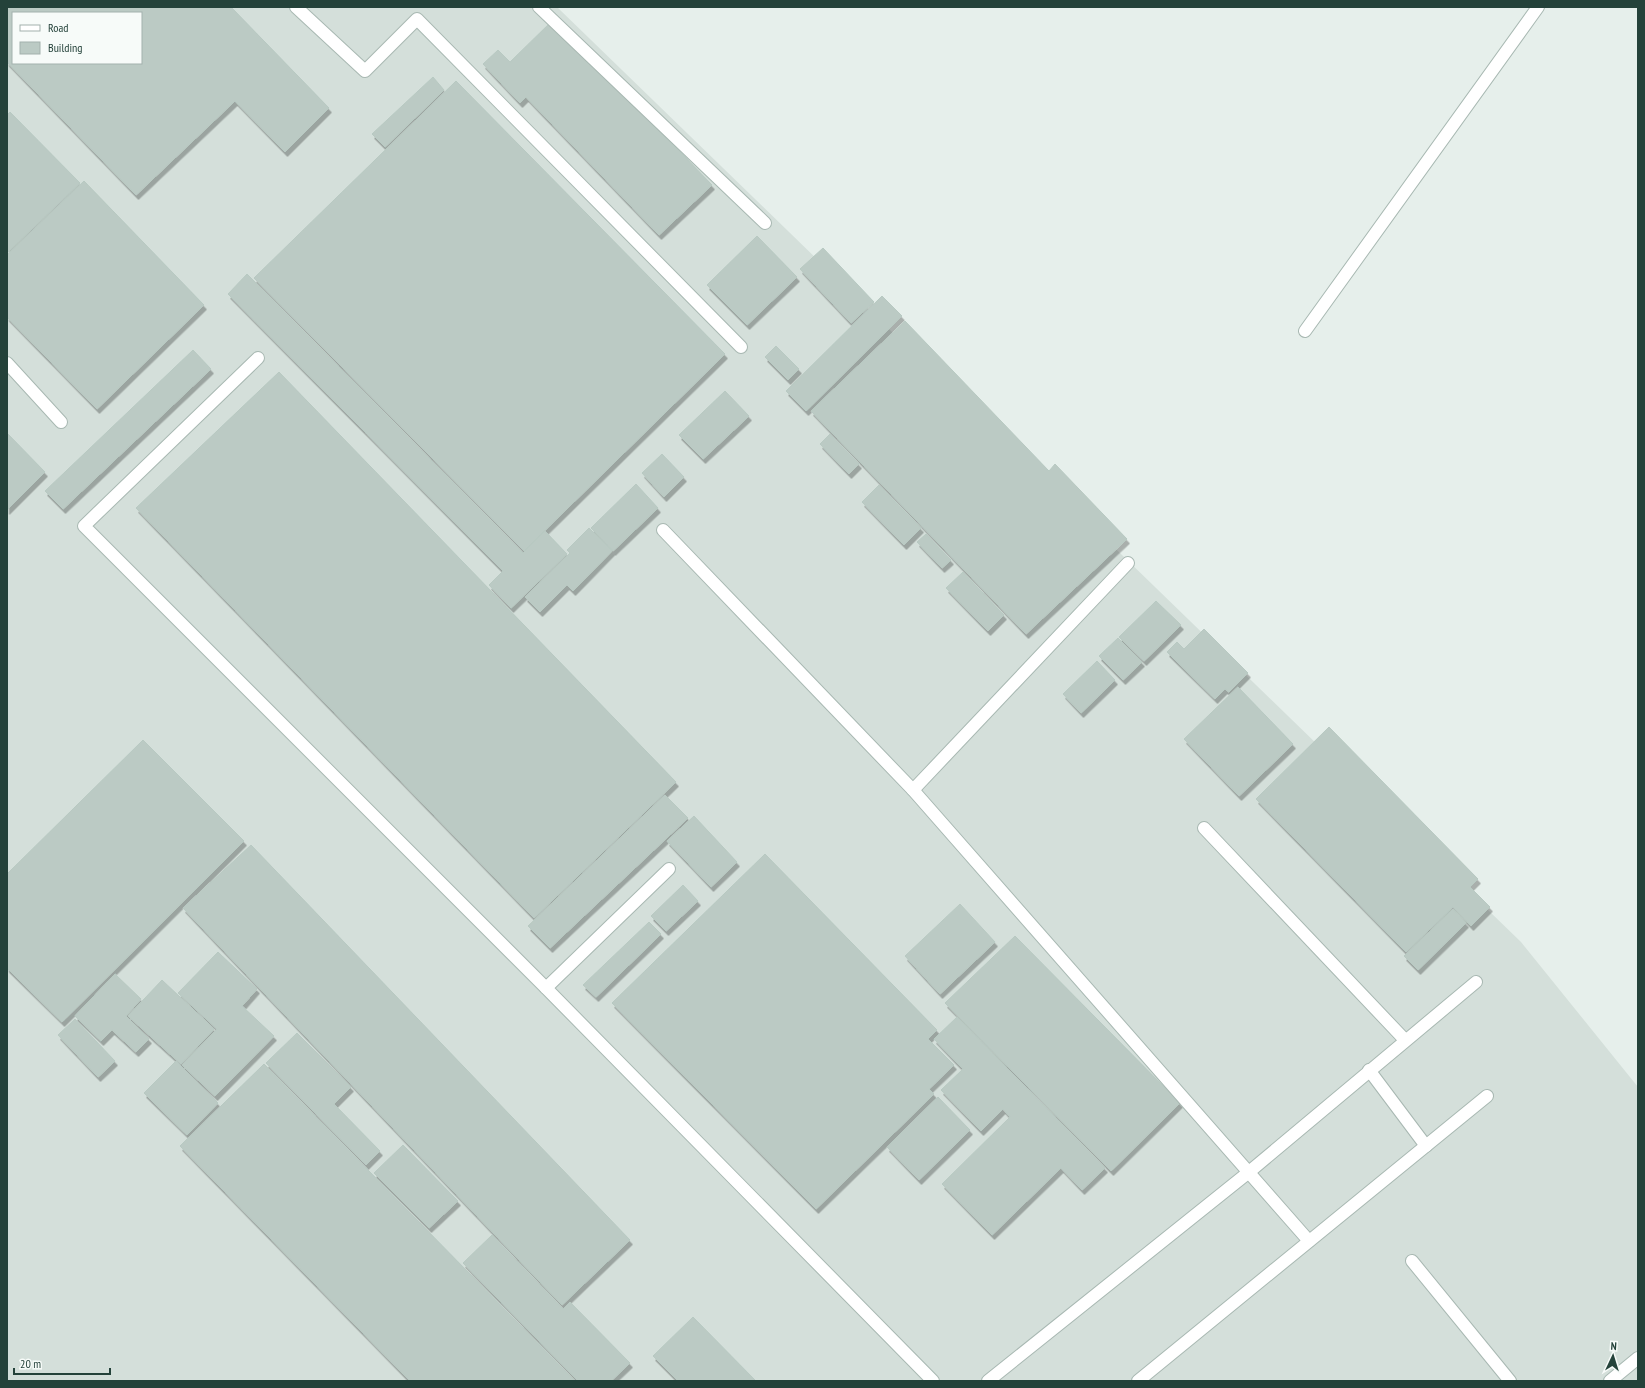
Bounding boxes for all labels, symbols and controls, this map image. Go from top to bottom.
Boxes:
legend [12,12,142,64]
text: Road [48,20,68,35]
text: Building [48,40,83,55]
north arrow [1593,1336,1633,1376]
text: N [1610,1339,1617,1353]
scale bar [14,1350,110,1376]
text: 20 m [20,1356,41,1371]

